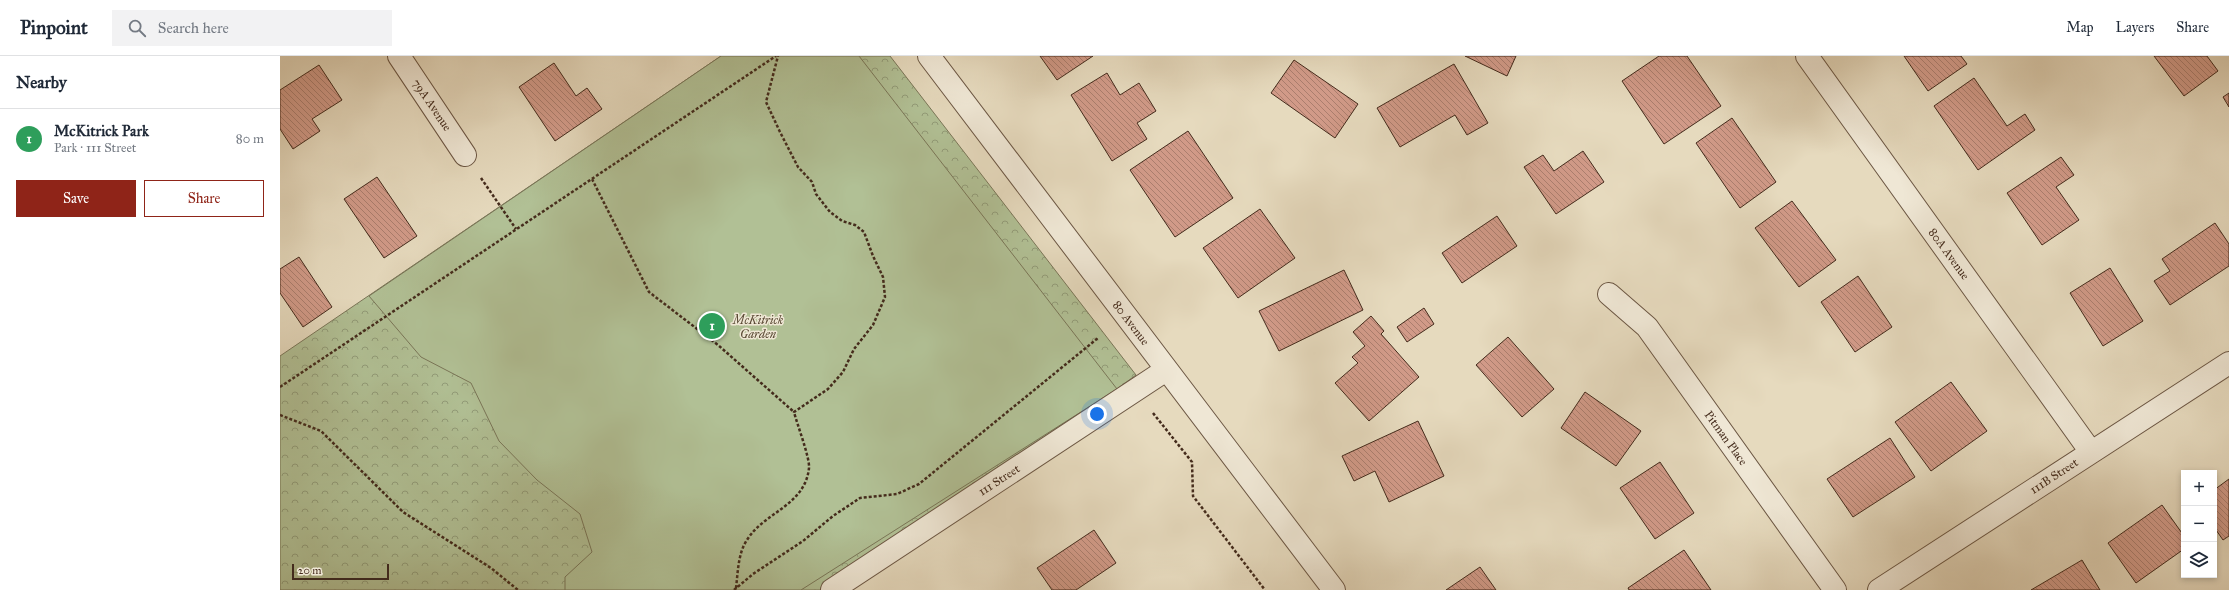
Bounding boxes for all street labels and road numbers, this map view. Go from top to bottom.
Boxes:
street label: 79A Avenue [410,76,454,134]
street label: 80A Avenue [1926,226,1972,282]
street label: 80 Avenue [1110,298,1152,348]
street label: Pitman Place [1702,408,1750,468]
street label: 111B Street [2027,455,2081,497]
street label: 111 Street [976,461,1023,499]

